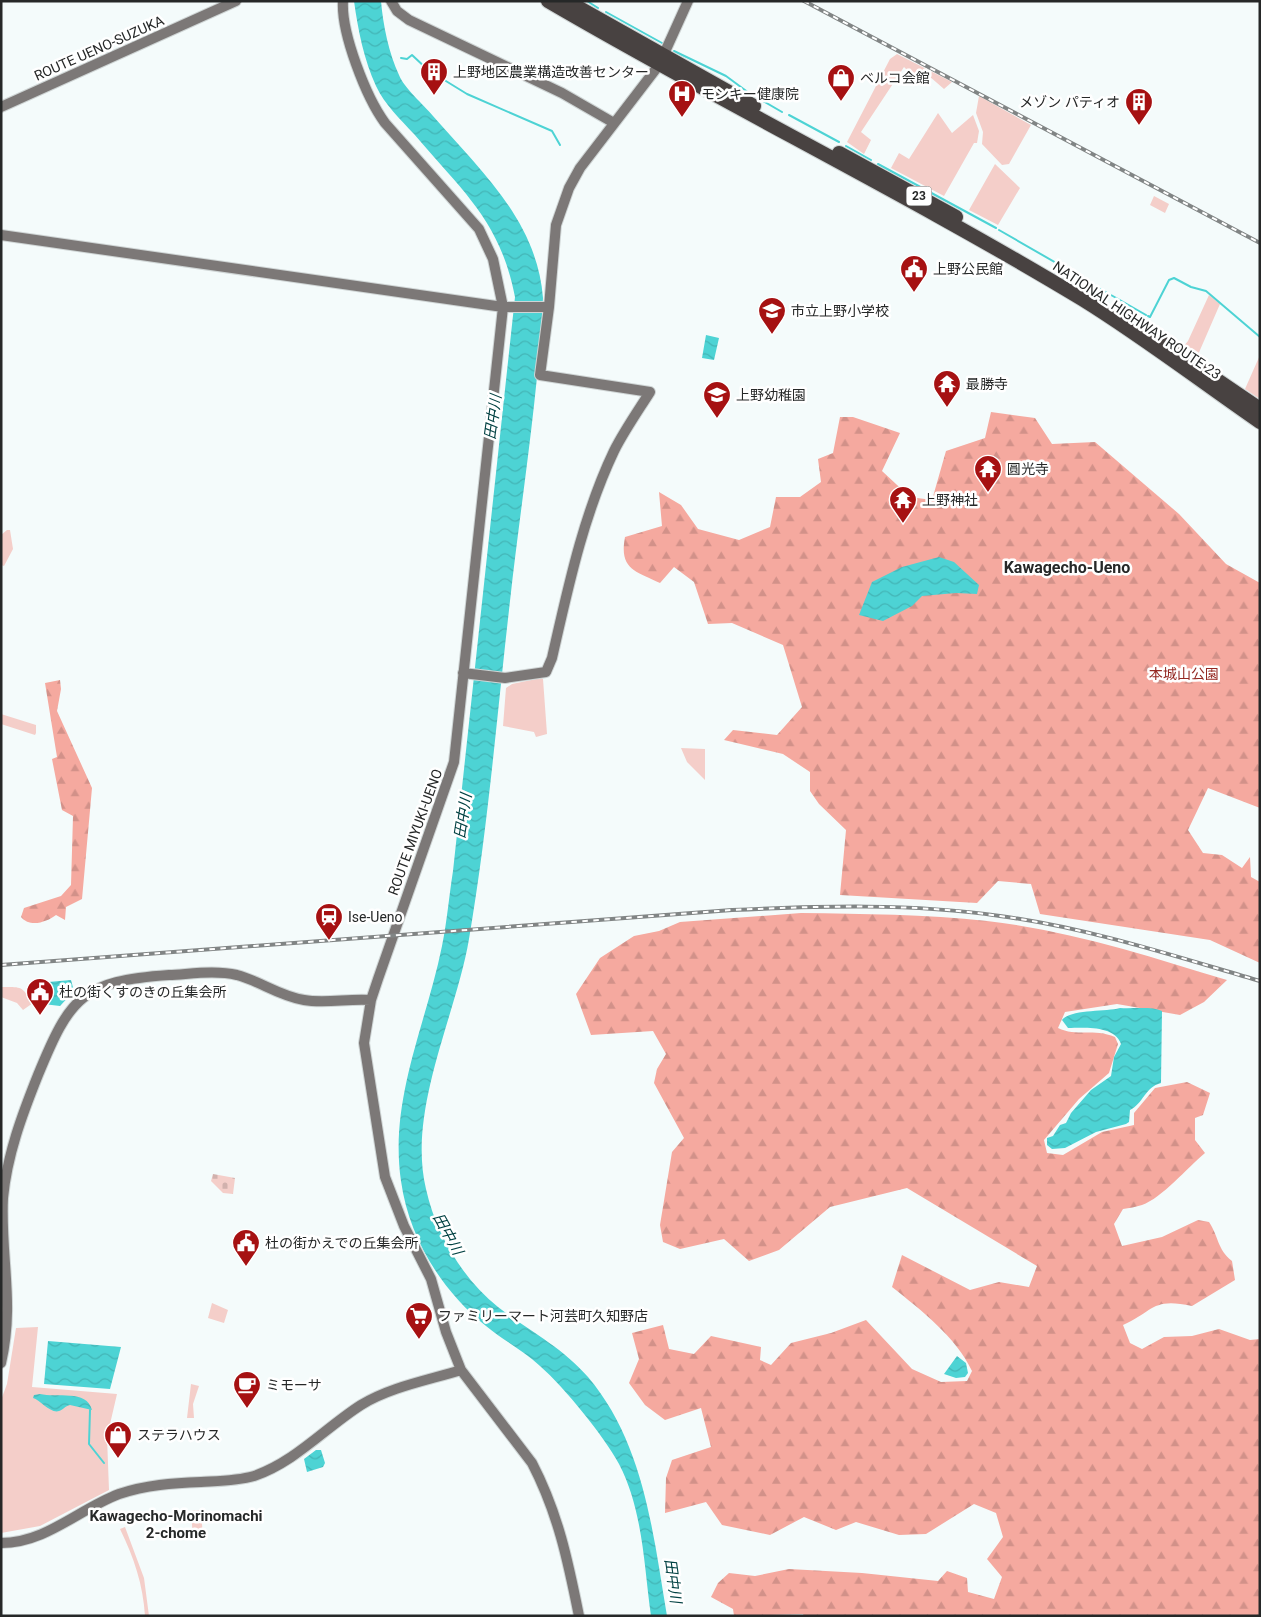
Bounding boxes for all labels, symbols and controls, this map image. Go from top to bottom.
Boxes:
street label: ROUTE UENO-SUZUKA [32,12,166,84]
building icon: 上野地区農業構造改善センター [419,57,449,96]
shop icon: ベルコ会館 [826,63,856,102]
place label: 上野地区農業構造改善センター [453,64,649,80]
place label: ベルコ会館 [860,70,930,86]
hospital icon: モンキー健康院 [667,79,697,118]
place label: モンキー健康院 [701,86,799,102]
building icon: メゾン パティオ [1124,87,1154,126]
place label: メゾン パティオ [1019,94,1120,110]
road number: 23 [906,187,932,206]
public building icon: 上野公民館 [899,254,929,293]
street label: NATIONAL HIGHWAY ROUTE 23 [1050,258,1224,382]
place label: 上野公民館 [933,261,1003,277]
school or university icon: 市立上野小学校 [757,296,787,335]
place label: 市立上野小学校 [791,303,889,319]
temple icon: 最勝寺 [932,369,962,408]
place label: 最勝寺 [966,376,1008,392]
school or university icon: 上野幼稚園 [702,380,732,419]
place label: 上野幼稚園 [736,387,806,403]
water label: 田中川 [481,391,505,441]
temple icon: 圓光寺 [973,454,1003,493]
place label: 圓光寺 [1007,461,1049,477]
temple icon: 上野神社 [888,485,918,524]
place label: 上野神社 [922,492,978,508]
district label: Kawagecho-Ueno [1004,558,1130,577]
park label: 本城山公園 [1149,666,1219,682]
street label: ROUTE MIYUKI-UENO [385,767,445,897]
water label: 田中川 [451,790,476,840]
station icon: Ise-Ueno [314,902,344,941]
place label: Ise-Ueno [348,909,403,925]
public building icon: 杜の街くすのきの丘集会所 [25,977,55,1016]
place label: 杜の街くすのきの丘集会所 [59,984,227,1000]
water label: 田中川 [429,1210,468,1260]
public building icon: 杜の街かえでの丘集会所 [231,1228,261,1267]
place label: 杜の街かえでの丘集会所 [265,1235,419,1251]
supermarket icon: ファミリーマート河芸町久知野店 [404,1301,434,1340]
place label: ファミリーマート河芸町久知野店 [438,1308,648,1324]
cafe icon: ミモーサ [232,1370,262,1409]
place label: ミモーサ [266,1377,322,1393]
shop icon: ステラハウス [103,1420,133,1459]
place label: ステラハウス [137,1427,221,1443]
district label: Kawagecho-Morinomachi 2-chome [89,1507,263,1542]
water label: 田中川 [661,1557,685,1607]

